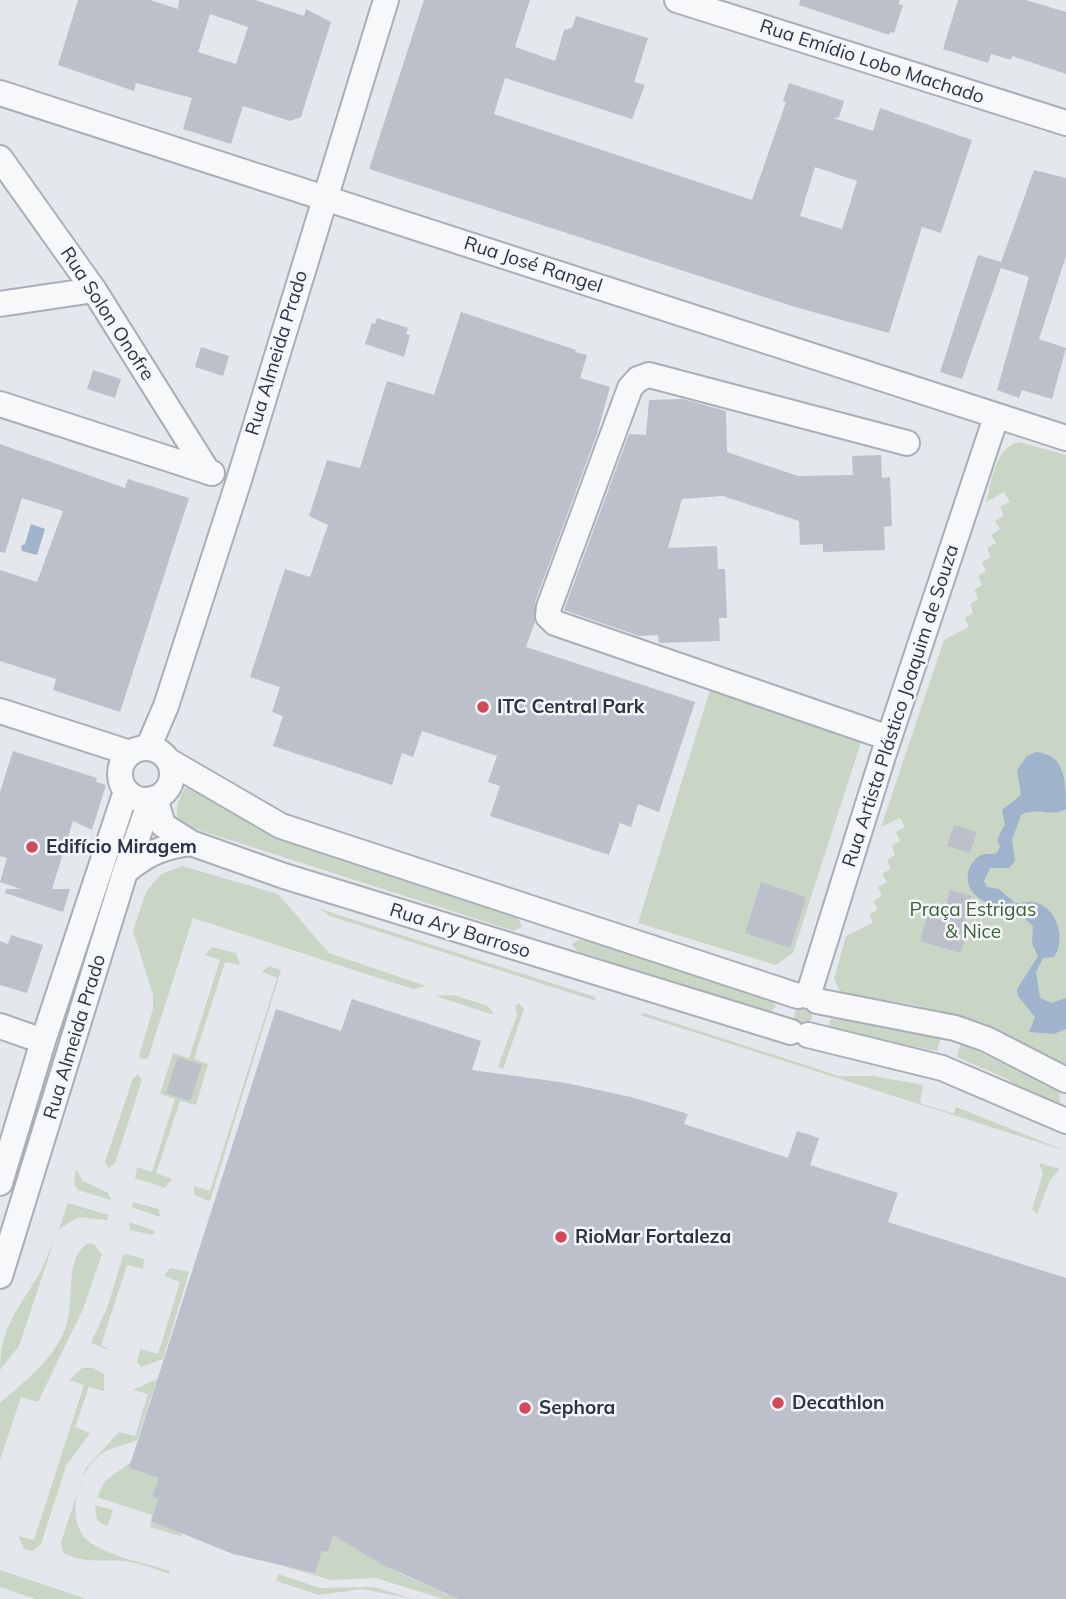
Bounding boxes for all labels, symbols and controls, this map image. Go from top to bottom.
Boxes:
street label: Rua Emídio Lobo Machado [757,15,987,109]
street label: Rua José Rangel [461,232,605,298]
street label: Rua Solon Onofre [55,243,159,385]
street label: Rua Almeida Prado [241,268,313,438]
street label: Rua Artista Plástico Joaquim de Souza [838,542,964,870]
place label: ITC Central Park [497,696,644,718]
marker: ITC Central Park [475,699,491,715]
place label: Edifício Miragem [46,836,197,858]
marker: Edifício Miragem [24,839,40,855]
street label: Rua Ary Barroso [387,899,533,963]
park label: Praça Estrigas & Nice [910,899,1036,943]
street label: Rua Almeida Prado [39,952,111,1122]
place label: RioMar Fortaleza [575,1226,731,1248]
marker: RioMar Fortaleza [553,1229,569,1245]
place label: Decathlon [792,1392,885,1414]
marker: Decathlon [770,1395,786,1411]
place label: Sephora [539,1397,615,1419]
marker: Sephora [517,1400,533,1416]

